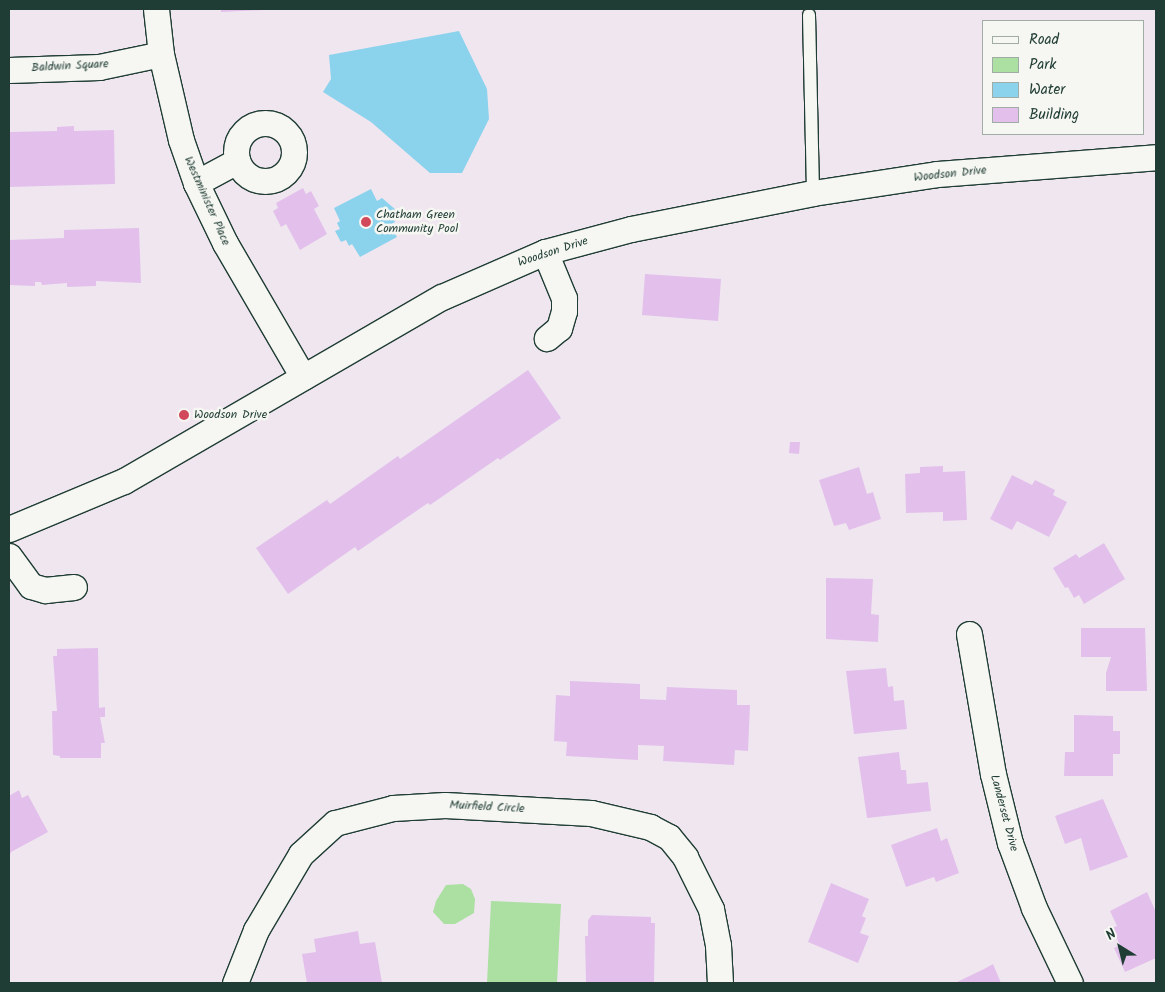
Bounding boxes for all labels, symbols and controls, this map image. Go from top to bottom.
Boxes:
legend [982,20,1145,135]
text: Road [1029,28,1059,52]
text: Park [1029,53,1056,77]
street label: Baldwin Square [31,57,109,75]
text: Water [1029,78,1065,102]
text: Building [1029,103,1079,127]
street label: Westminister Place [181,154,233,248]
street label: Woodson Drive [913,163,987,185]
place label: Chatham Green Community Pool [376,208,458,236]
marker: Chatham Green Community Pool [360,216,372,228]
street label: Woodson Drive [516,234,590,270]
place label: Woodson Drive [194,408,267,422]
marker: Woodson Drive [178,409,190,421]
street label: Landerset Drive [987,773,1021,853]
street label: Muirfield Circle [449,798,525,816]
north arrow [1095,922,1145,972]
text: N [1101,923,1121,946]

